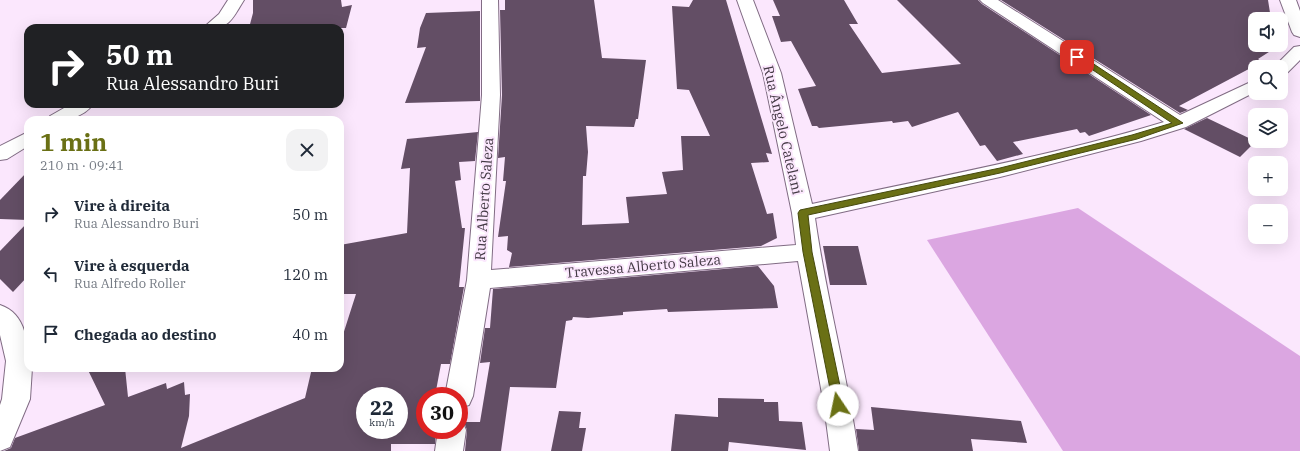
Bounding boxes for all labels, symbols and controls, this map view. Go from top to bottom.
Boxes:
map controls [1248,12,1288,244]
button: sound [1248,12,1288,52]
text: 50 m [106,36,173,73]
icon: right [40,40,92,92]
pin [1060,40,1094,74]
icon: arrive [1066,46,1088,68]
button: search [1248,60,1288,100]
street label: Rua Ângelo Catelani [759,64,807,196]
text: Rua Alessandro Buri [106,72,279,95]
button: layers [1248,108,1288,148]
text: 1 min [40,126,107,158]
button: close [286,129,328,171]
street label: Rua Alberto Saleza [471,137,497,261]
button: + [1248,156,1288,196]
text: 210 m · 09:41 [40,157,124,174]
text: Vire à direita [74,196,170,215]
icon: right [40,203,62,225]
button: − [1248,204,1288,244]
text: 50 m [292,205,328,224]
text: Rua Alessandro Buri [74,215,199,232]
street label: Travessa Alberto Saleza [564,250,722,282]
text: Vire à esquerda [74,256,190,275]
icon: left [40,263,62,285]
text: 120 m [283,265,328,284]
text: Rua Alfredo Roller [74,275,185,292]
icon: arrive [40,323,62,345]
text: Chegada ao destino [74,325,217,344]
text: 40 m [292,325,328,344]
position arrow [817,384,859,426]
speed limit sign: 30 [416,387,468,439]
text: 22 [370,394,394,421]
text: km/h [369,416,395,429]

